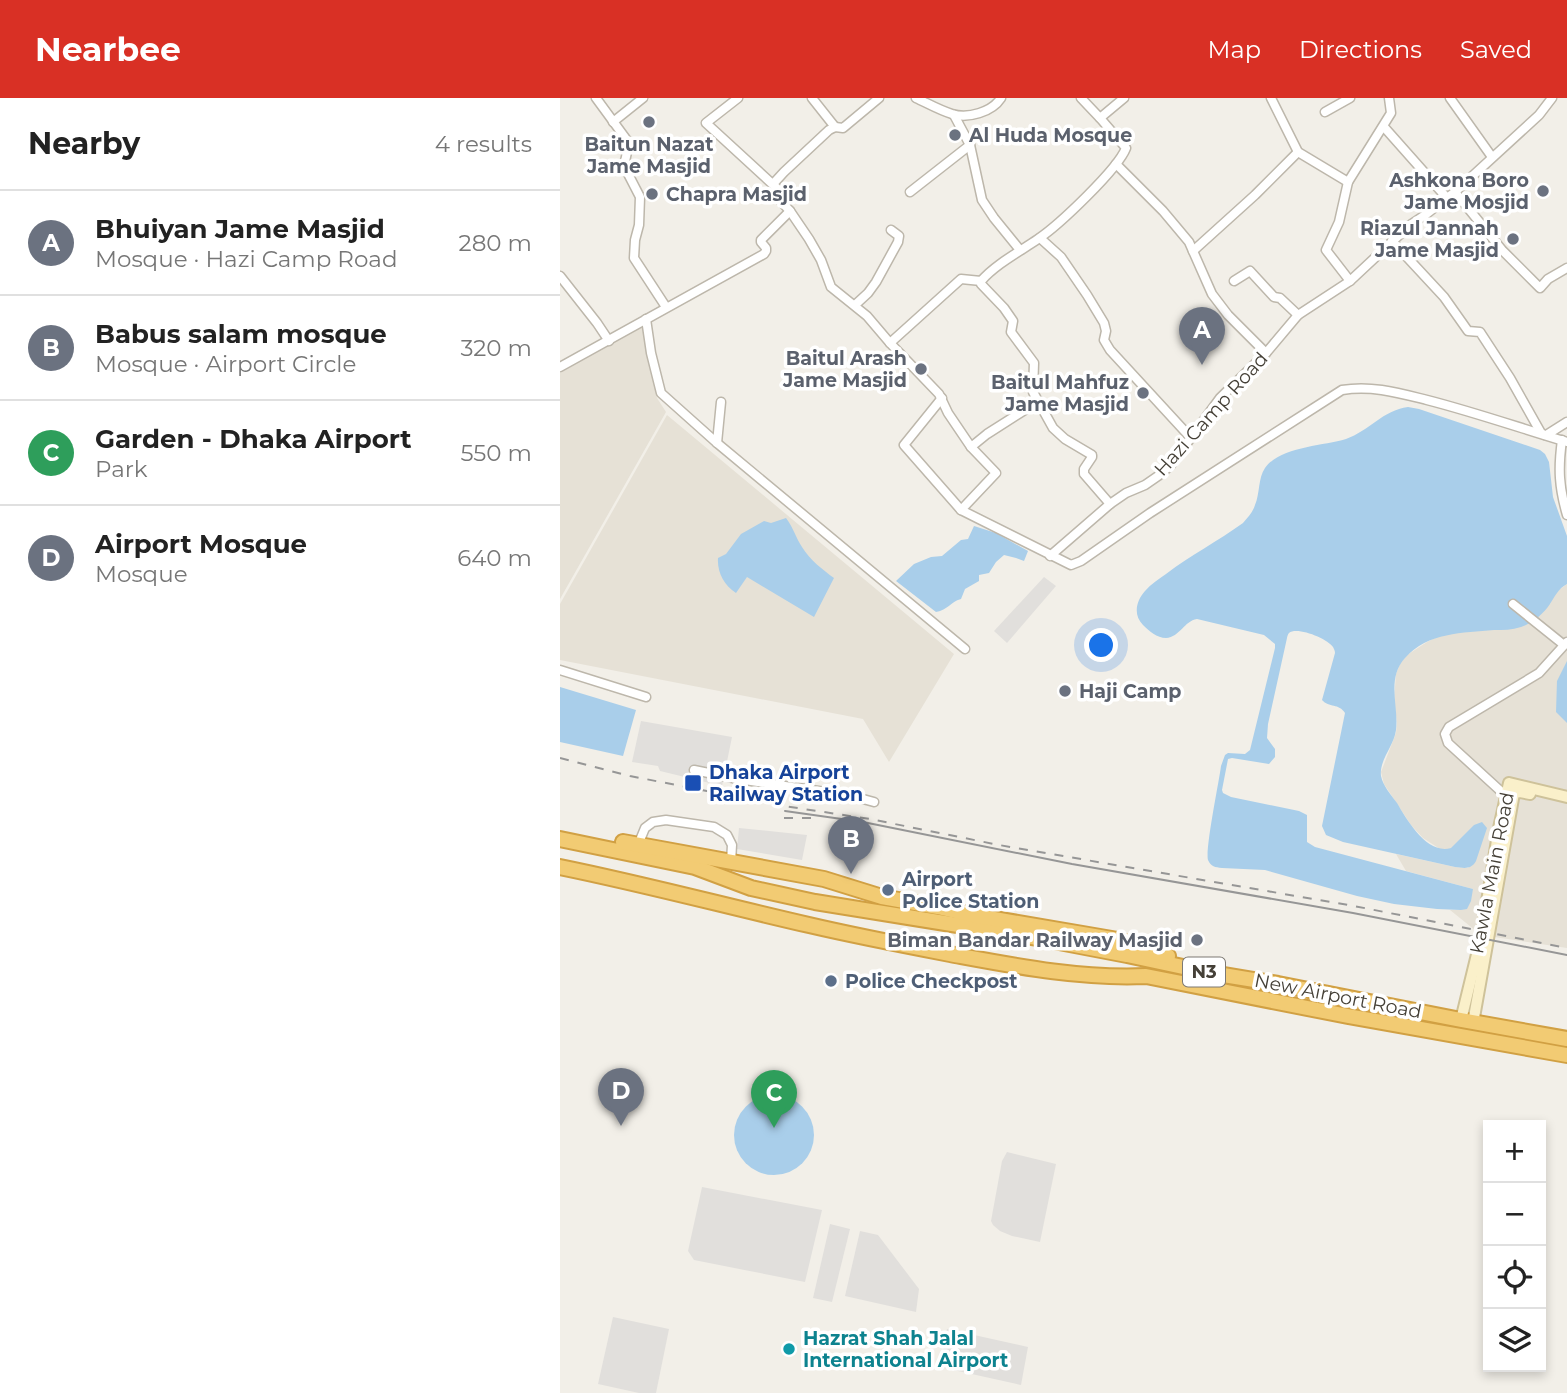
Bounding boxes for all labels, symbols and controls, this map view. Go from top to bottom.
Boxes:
text: Nearbee [35,29,181,69]
text: Map [1208,35,1261,64]
text: Directions [1299,35,1422,64]
text: Saved [1460,35,1532,64]
marker: Baitun Nazat Jame Masjid [641,114,657,130]
place label: Al Huda Mosque [968,124,1132,147]
text: Nearby [28,125,140,162]
marker: Al Huda Mosque [947,127,963,143]
text: 4 results [435,130,532,158]
place label: Baitun Nazat Jame Masjid [584,133,714,178]
place label: Ashkona Boro Jame Mosjid [1388,169,1529,214]
place label: Chapra Masjid [666,183,807,206]
marker: Ashkona Boro Jame Mosjid [1535,183,1551,199]
marker: Chapra Masjid [644,186,660,202]
text: Bhuiyan Jame Masjid [95,213,385,245]
place label: Riazul Jannah Jame Masjid [1360,217,1499,262]
text: A [42,229,60,257]
text: 280 m [459,229,532,257]
marker: Riazul Jannah Jame Masjid [1505,231,1521,247]
text: Mosque · Hazi Camp Road [95,245,398,273]
pin: A [1179,307,1225,365]
text: Babus salam mosque [95,318,387,350]
text: B [42,334,60,362]
text: 320 m [460,334,532,362]
place label: Baitul Arash Jame Masjid [782,347,907,392]
street label: Hazi Camp Road [1149,347,1273,481]
text: Mosque · Airport Circle [95,350,356,378]
marker: Baitul Arash Jame Masjid [913,361,929,377]
place label: Baitul Mahfuz Jame Masjid [991,371,1129,416]
marker: Baitul Mahfuz Jame Masjid [1135,385,1151,401]
text: Garden - Dhaka Airport [95,423,412,455]
text: C [43,439,59,467]
text: 550 m [460,439,532,467]
text: Park [95,455,148,483]
text: Airport Mosque [95,528,307,560]
text: D [42,544,61,572]
text: 640 m [457,544,532,572]
text: Mosque [95,560,188,588]
your location [1084,628,1118,662]
place label: Haji Camp [1079,680,1181,703]
marker: Haji Camp [1057,683,1073,699]
place label: Dhaka Airport Railway Station [709,761,863,806]
marker: Dhaka Airport Railway Station [683,773,703,793]
street label: Kawla Main Road [1465,790,1519,956]
pin: B [828,816,874,874]
place label: Airport Police Station [901,868,1039,913]
marker: Airport Police Station [880,882,896,898]
place label: Biman Bandar Railway Masjid [887,929,1183,952]
marker: Biman Bandar Railway Masjid [1189,932,1205,948]
road number: N3 [1183,958,1225,986]
street label: New Airport Road [1253,969,1423,1023]
place label: Police Checkpost [845,970,1017,993]
marker: Police Checkpost [823,973,839,989]
pin: D [598,1068,644,1126]
pin: C [751,1070,797,1128]
map controls [1483,1120,1546,1372]
button: + [1483,1120,1546,1183]
button: − [1483,1183,1546,1246]
button: locate [1483,1246,1546,1309]
button: layers [1483,1309,1546,1372]
place label: Hazrat Shah Jalal International Airport [803,1327,1008,1372]
marker: Hazrat Shah Jalal International Airport [781,1341,797,1357]

